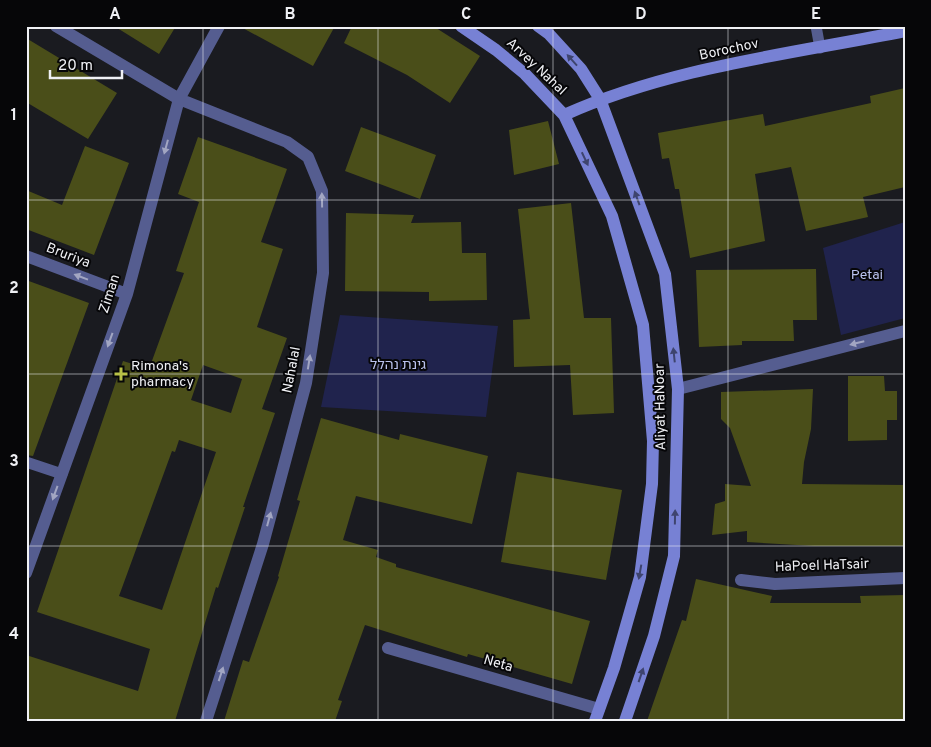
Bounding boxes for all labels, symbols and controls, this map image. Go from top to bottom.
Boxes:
text: A [109,5,121,25]
text: B [284,5,296,25]
text: C [461,5,471,25]
text: D [635,5,647,25]
text: E [811,5,821,25]
street label: Arvey Nahal [502,35,570,99]
street label: Borochov [698,35,760,65]
scale bar [50,48,122,80]
one-way arrow [566,54,578,66]
text: 20 m [58,57,93,76]
text: 1 [11,106,17,126]
one-way arrow [162,139,170,154]
one-way arrow [581,152,589,166]
one-way arrow [633,190,641,205]
one-way arrow [318,192,326,208]
street label: Bruriya [44,240,92,272]
park label: Petai [851,267,883,284]
street label: Ziman [96,272,124,316]
one-way arrow [74,273,89,280]
text: 2 [9,279,19,299]
one-way arrow [106,333,114,348]
one-way arrow [850,339,865,347]
street label: Nahalal [279,345,305,395]
one-way arrow [670,346,678,362]
one-way arrow [305,353,313,369]
park label: גינת נהלל [370,357,426,374]
place label: Rimona's pharmacy [131,358,194,391]
street label: Aliyat HaNoar [652,363,670,451]
marker: Rimona's pharmacy [115,368,127,380]
text: 3 [9,452,19,472]
one-way arrow [51,486,59,501]
one-way arrow [671,509,679,525]
one-way arrow [266,512,274,527]
street label: HaPoel HaTsair [775,556,870,576]
one-way arrow [635,564,643,580]
text: 4 [9,625,19,645]
street label: Neta [481,652,515,676]
one-way arrow [218,667,225,682]
one-way arrow [638,667,645,682]

